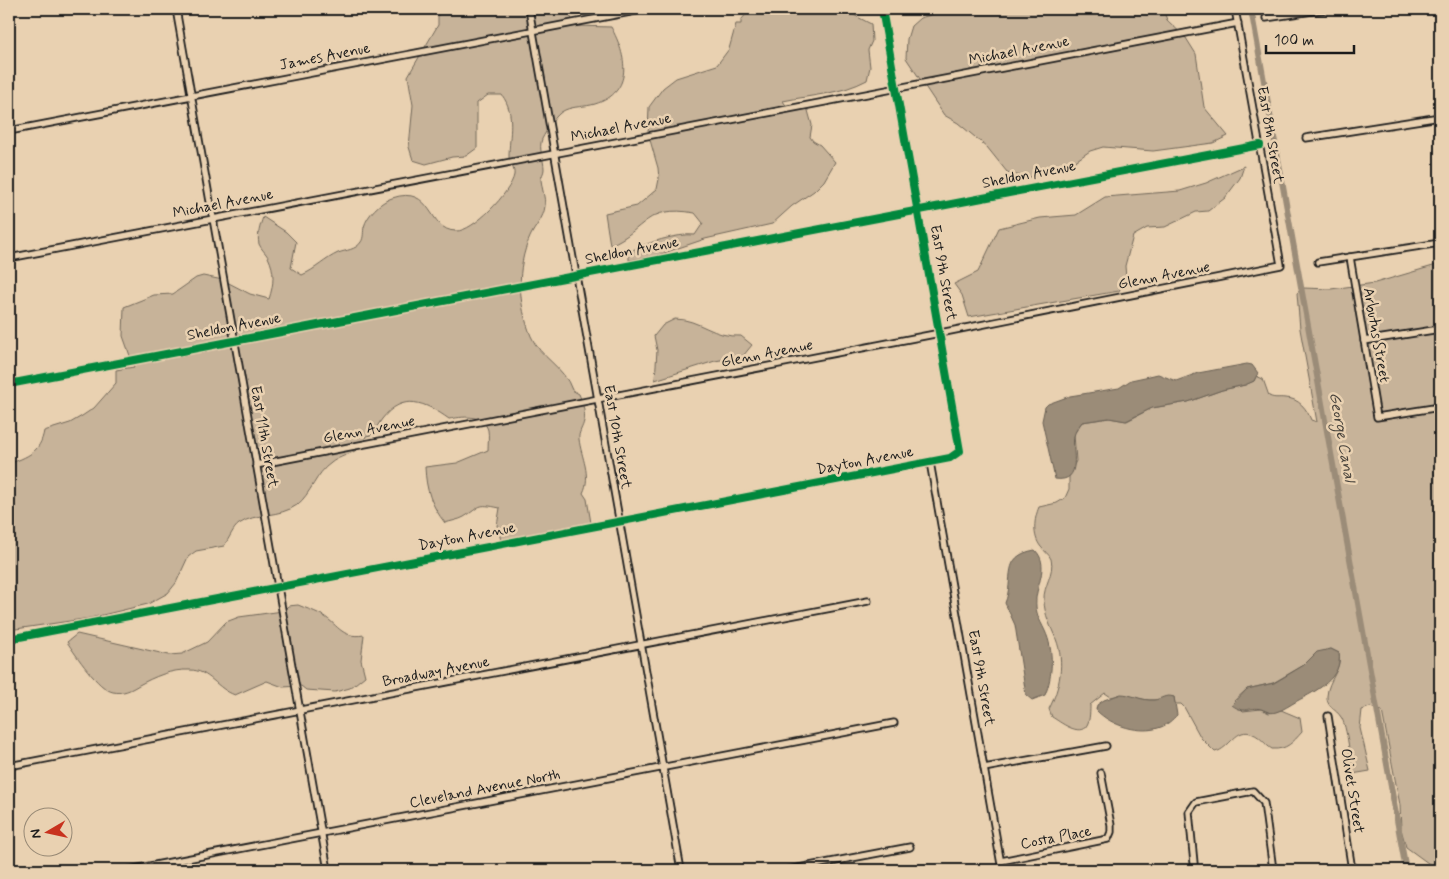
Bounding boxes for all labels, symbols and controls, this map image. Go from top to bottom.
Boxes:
scale bar [1266,22,1354,54]
street label: Michael Avenue [967,31,1071,71]
text: 100 m [1274,31,1314,51]
street label: James Avenue [278,38,372,76]
street label: East 8th Street [1252,85,1288,185]
street label: Michael Avenue [569,108,673,148]
street label: Sheldon Avenue [980,156,1078,194]
street label: Michael Avenue [171,184,275,224]
street label: East 9th Street [925,223,961,323]
street label: Sheldon Avenue [583,232,681,270]
street label: Glenn Avenue [1116,257,1212,295]
street label: Arbutus Street [1358,286,1394,384]
street label: Sheldon Avenue [185,308,283,346]
street label: Glenn Avenue [719,335,815,373]
street label: East 10th Street [598,383,636,491]
street label: East 11th Street [245,384,283,490]
water label: George Canal [1322,391,1361,487]
street label: Glenn Avenue [321,411,417,449]
street label: Dayton Avenue [815,442,915,480]
street label: Dayton Avenue [417,518,517,556]
street label: East 9th Street [963,628,999,728]
street label: Broadway Avenue [381,652,491,692]
street label: Olivet Street [1335,747,1369,835]
street label: Cleveland Avenue North [408,765,562,813]
north arrow [22,806,72,856]
street label: Costa Place [1019,821,1093,855]
text: N [27,828,46,840]

